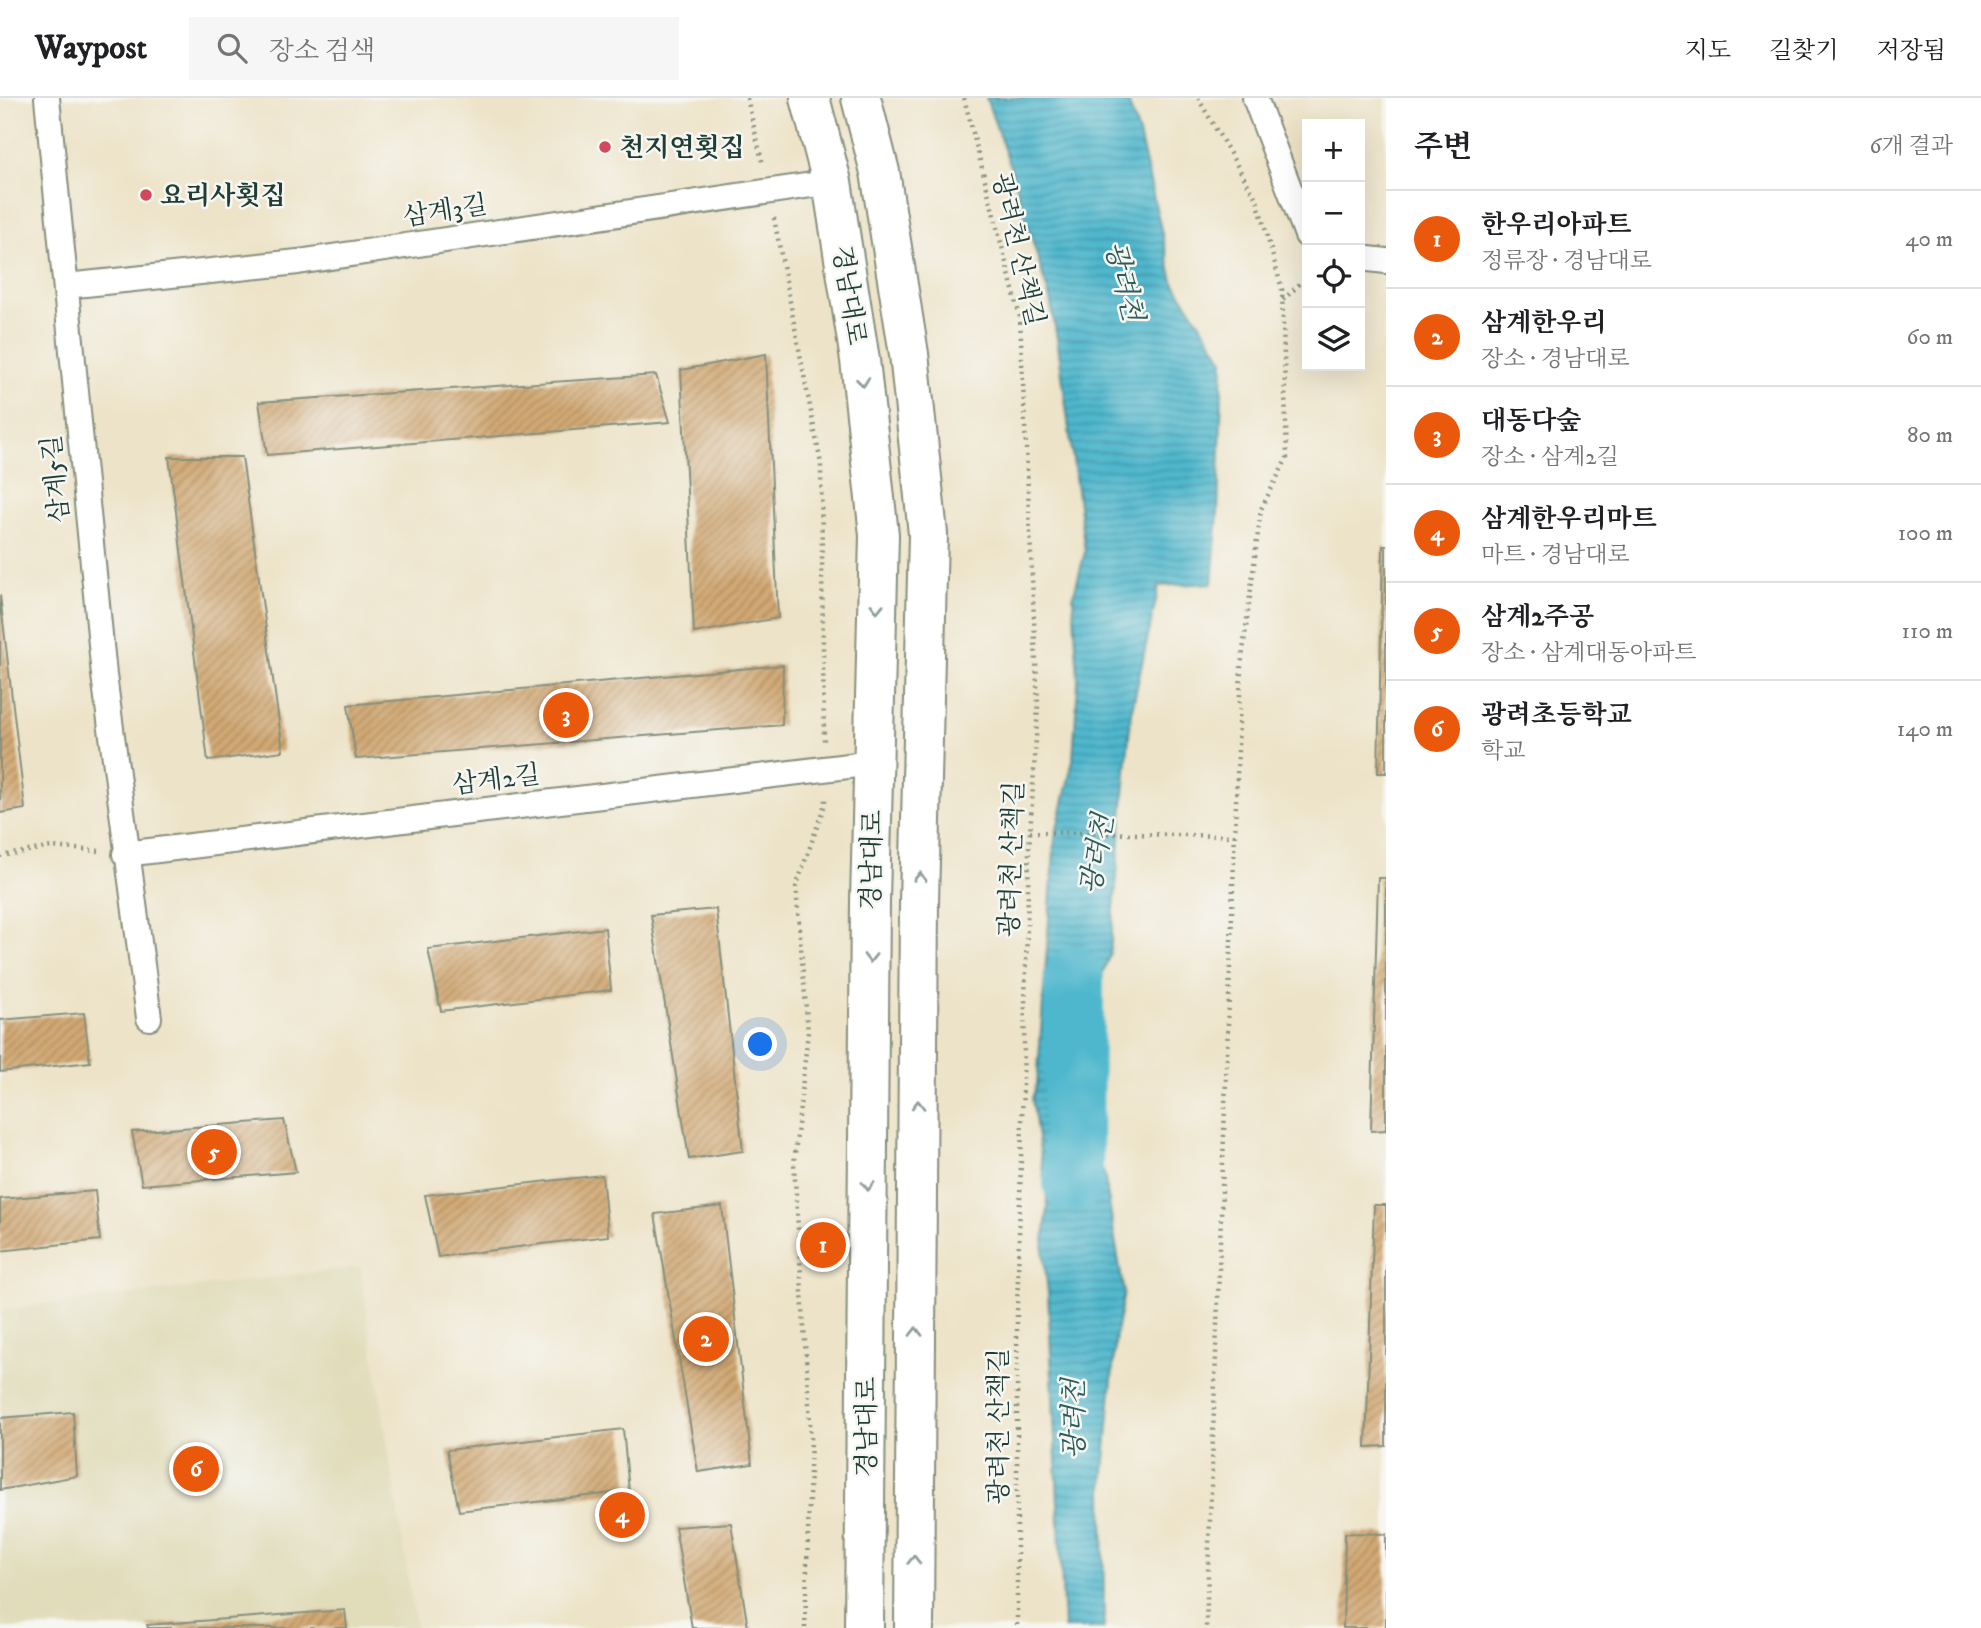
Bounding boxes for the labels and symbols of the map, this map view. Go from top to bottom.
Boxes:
place label: 천지연횟집 [619,132,745,165]
marker: 천지연횟집 [597,139,613,155]
street label: 광려천 산책길 [984,169,1051,329]
place label: 요리사횟집 [160,180,286,213]
marker: 요리사횟집 [138,187,154,203]
street label: 삼계3길 [401,189,490,234]
water label: 광려천 [1097,238,1151,327]
street label: 경남대로 [824,243,873,347]
one-way arrow [855,376,870,387]
street label: 삼계5길 [35,433,78,524]
one-way arrow [869,604,885,614]
pin: 3 [543,689,589,741]
street label: 삼계2길 [450,759,542,802]
street label: 광려천 산책길 [993,780,1032,938]
water label: 광려천 [1073,809,1122,897]
street label: 경남대로 [855,810,890,911]
one-way arrow [912,872,928,882]
one-way arrow [862,953,878,964]
your location [743,1027,777,1061]
one-way arrow [910,1099,926,1110]
pin: 5 [191,1126,237,1178]
one-way arrow [860,1181,876,1191]
pin: 1 [800,1219,846,1271]
pin: 2 [683,1313,729,1365]
one-way arrow [908,1327,924,1337]
street label: 광려천 산책길 [983,1348,1016,1504]
water label: 광려천 [1057,1376,1092,1460]
street label: 경남대로 [851,1377,884,1477]
pin: 6 [173,1443,219,1495]
pin: 4 [599,1489,645,1541]
one-way arrow [906,1554,922,1565]

